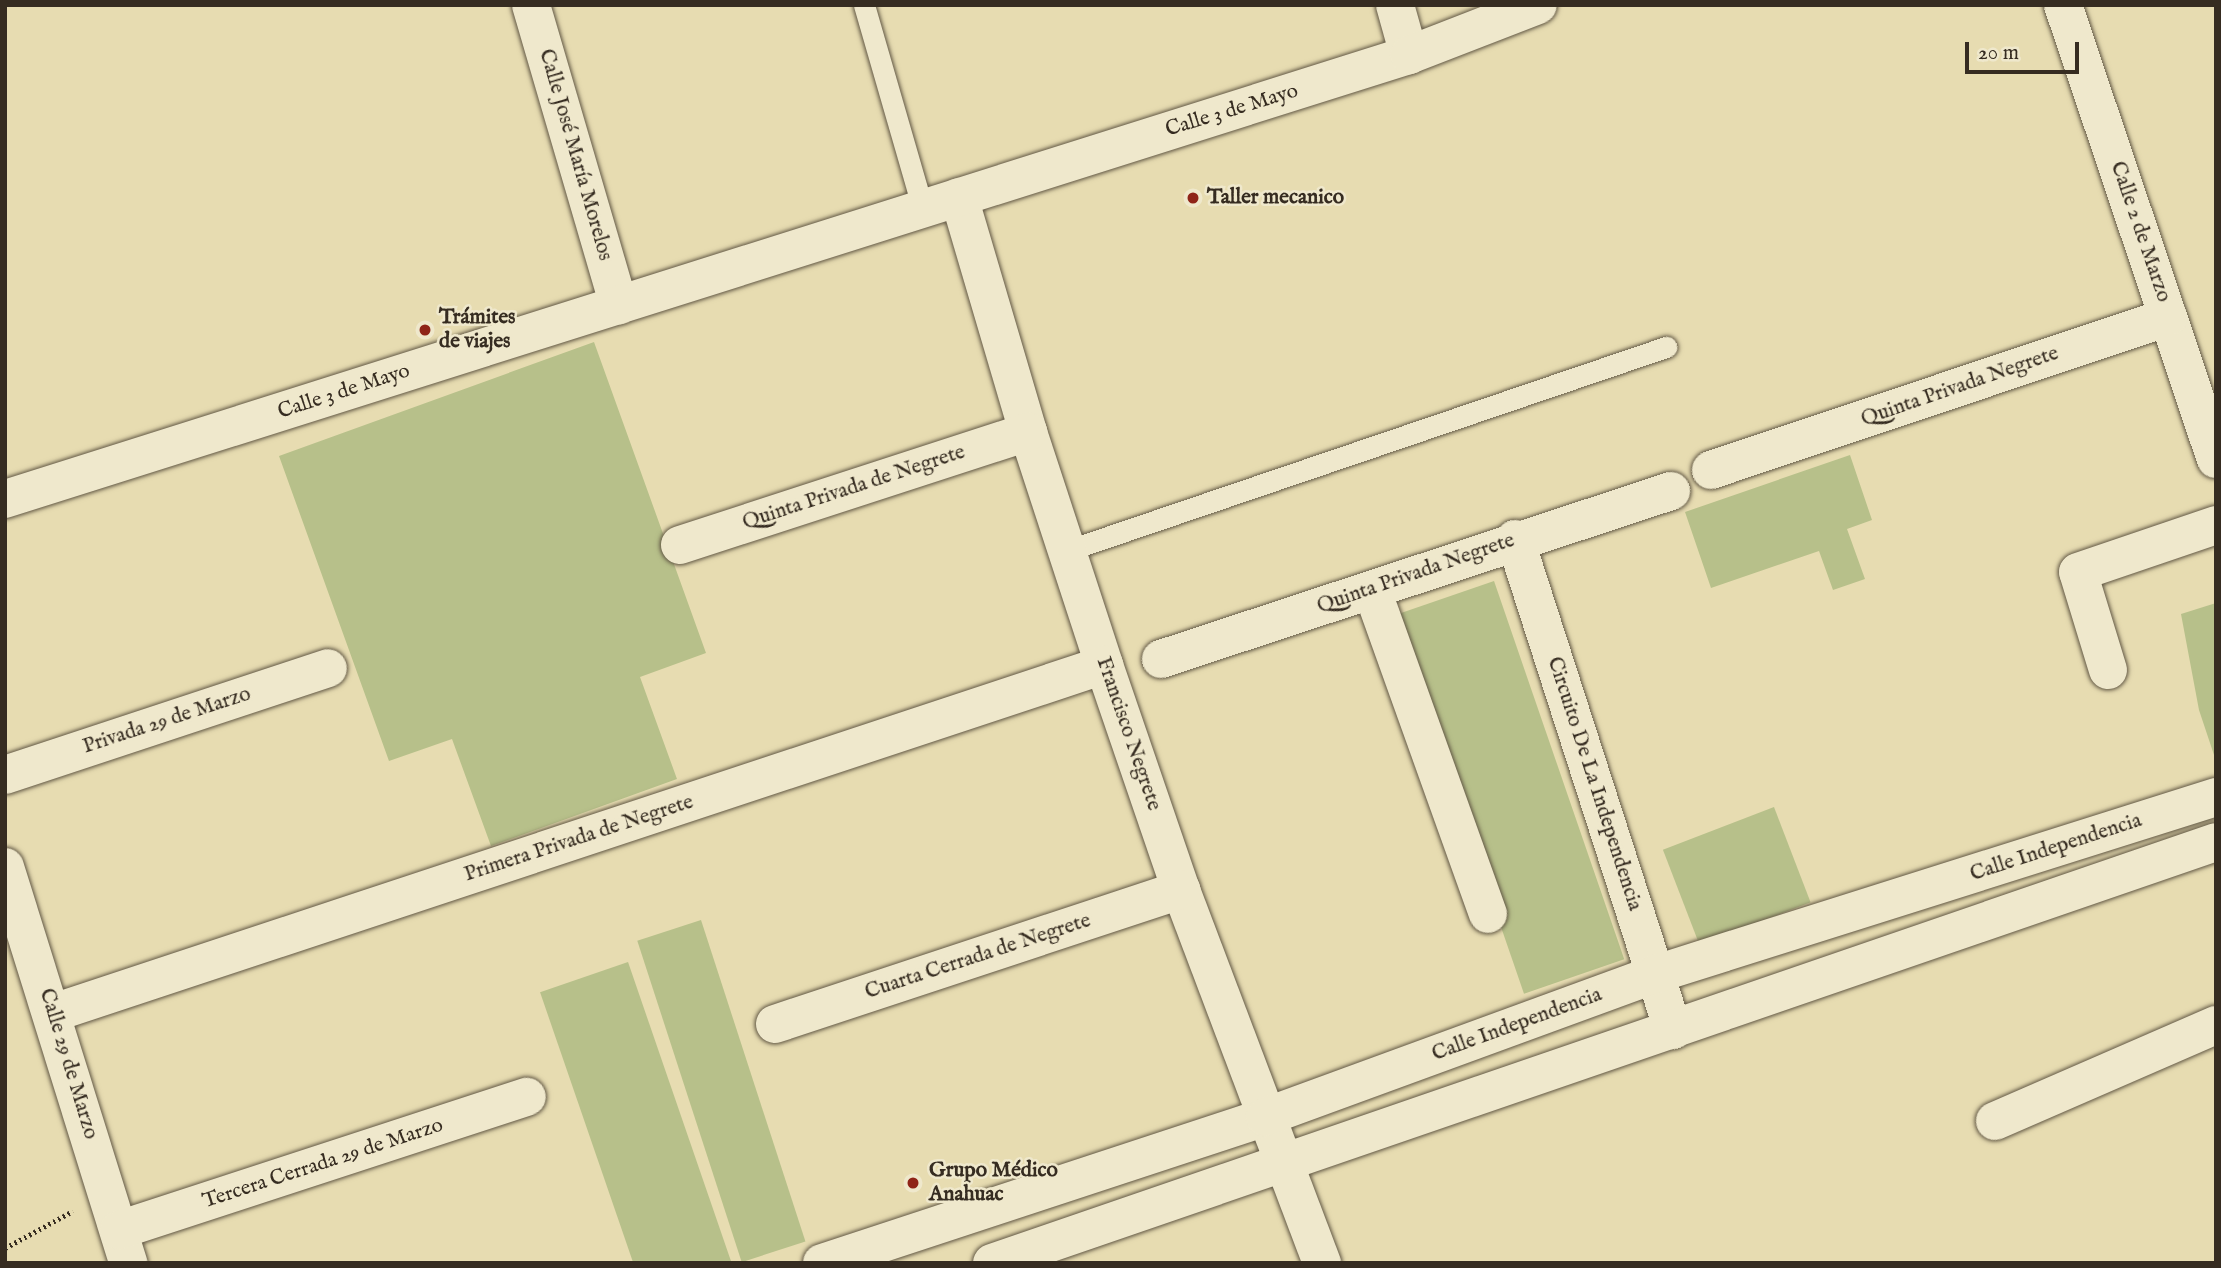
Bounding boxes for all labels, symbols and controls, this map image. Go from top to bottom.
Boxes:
scale bar [1969,28,2083,72]
text: 20 m [1978,40,2019,67]
street label: Calle José María Morelos [533,46,617,264]
street label: Calle 3 de Mayo [1163,79,1301,143]
street label: Calle 2 de Marzo [2104,158,2176,306]
place label: Taller mecanico [1207,185,1344,211]
marker: Taller mecanico [1185,190,1201,206]
place label: Trámites de viajes [439,305,515,355]
marker: Trámites de viajes [417,322,433,338]
street label: Quinta Privada Negrete [1858,341,2062,433]
street label: Calle 3 de Mayo [275,359,413,425]
street label: Quinta Privada de Negrete [740,440,968,536]
street label: Quinta Privada Negrete [1314,528,1518,620]
street label: Francisco Negrete [1090,654,1166,814]
street label: Circuito De La Independencia [1541,654,1647,914]
street label: Privada 29 de Marzo [80,682,254,760]
street label: Primera Privada de Negrete [461,790,697,888]
street label: Calle Independencia [1967,808,2145,888]
street label: Cuarta Cerrada de Negrete [862,909,1094,1005]
street label: Calle Independencia [1429,983,1605,1067]
street label: Calle 29 de Marzo [33,986,103,1142]
street label: Tercera Cerrada 29 de Marzo [200,1113,446,1215]
place label: Grupo Médico Anahuac [929,1158,1058,1208]
marker: Grupo Médico Anahuac [903,1173,923,1193]

